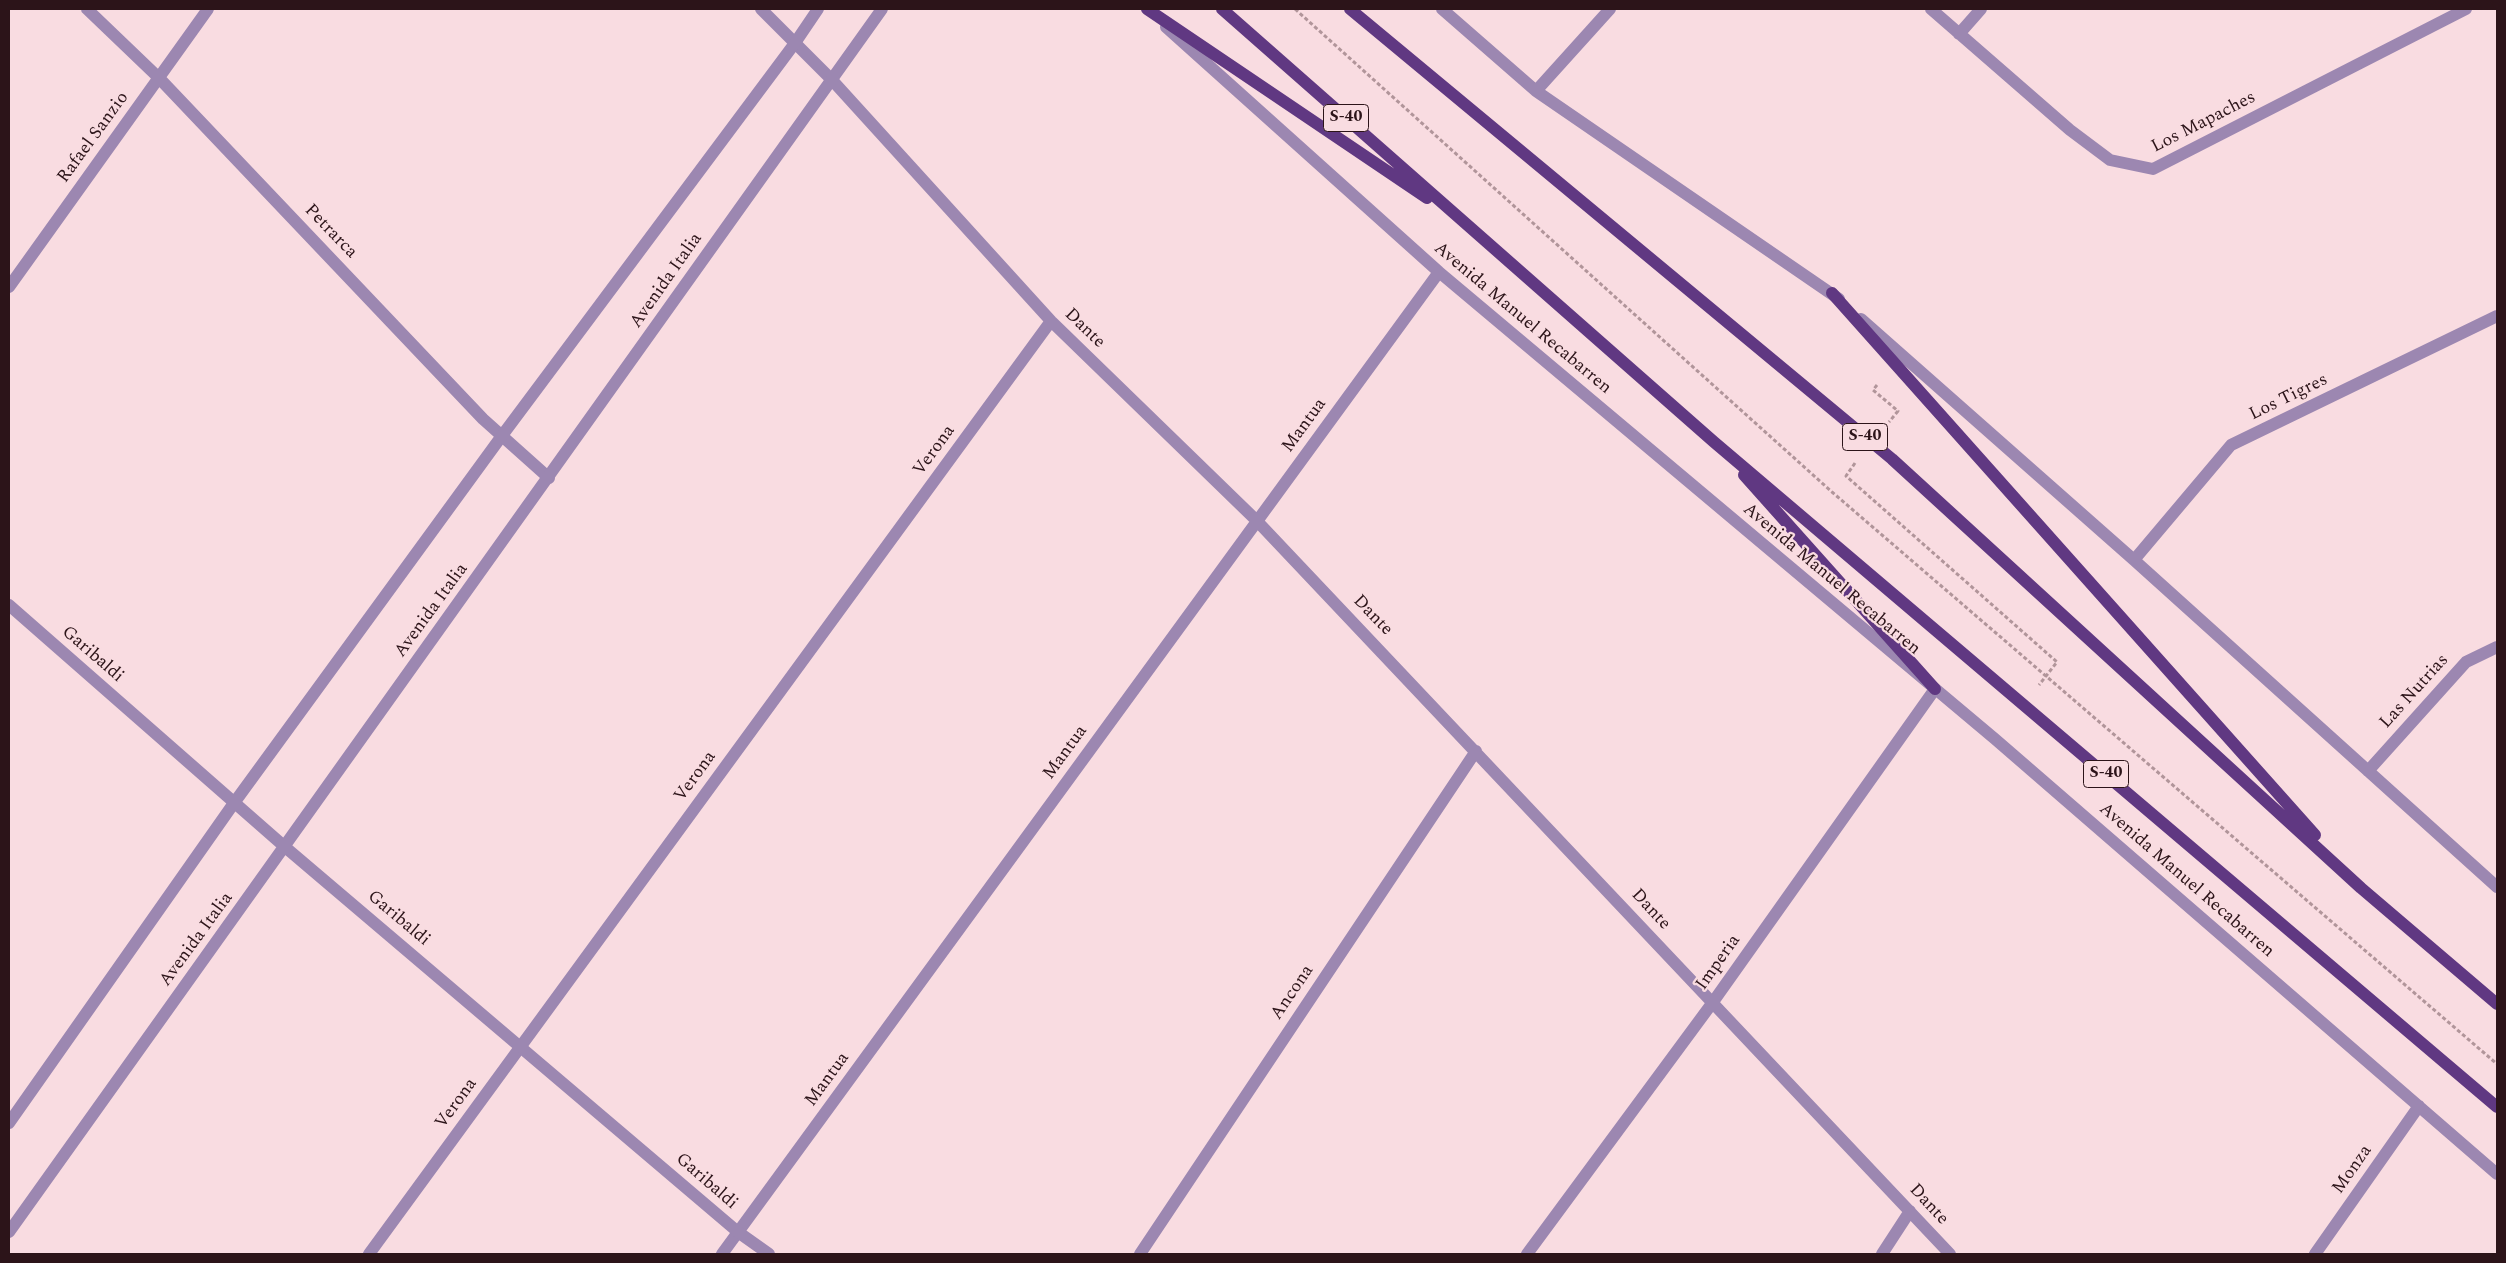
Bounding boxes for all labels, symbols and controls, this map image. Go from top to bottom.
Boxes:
street label: Los Mapaches [2148,87,2260,159]
street label: Rafael Sanzio [54,88,134,188]
road number: S-40 [1324,105,1368,132]
street label: Petrarca [299,200,361,264]
street label: Avenida Italia [626,229,708,333]
street label: Avenida Manuel Recabarren [1429,238,1615,400]
street label: Dante [1059,304,1109,354]
street label: Los Tigres [2246,370,2332,426]
street label: Mantua [1278,395,1332,457]
street label: Verona [909,422,961,480]
road number: S-40 [1842,424,1888,451]
street label: Avenida Manuel Recabarren [1738,499,1924,661]
street label: Avenida Italia [391,560,473,662]
street label: Dante [1347,591,1397,641]
street label: Garibaldi [57,622,127,688]
street label: Las Nutrias [2376,650,2454,734]
street label: Mantua [1039,722,1093,784]
street label: Verona [670,748,722,806]
road number: S-40 [2084,761,2128,788]
street label: Avenida Manuel Recabarren [2094,799,2278,963]
street label: Dante [1626,885,1674,935]
street label: Garibaldi [362,887,434,951]
street label: Avenida Italia [156,889,238,991]
street label: Imperia [1692,931,1746,995]
street label: Ancona [1267,961,1319,1025]
street label: Mantua [801,1049,855,1111]
street label: Verona [431,1075,483,1133]
street label: Monza [2328,1141,2378,1199]
street label: Garibaldi [671,1149,741,1215]
street label: Dante [1904,1180,1952,1230]

